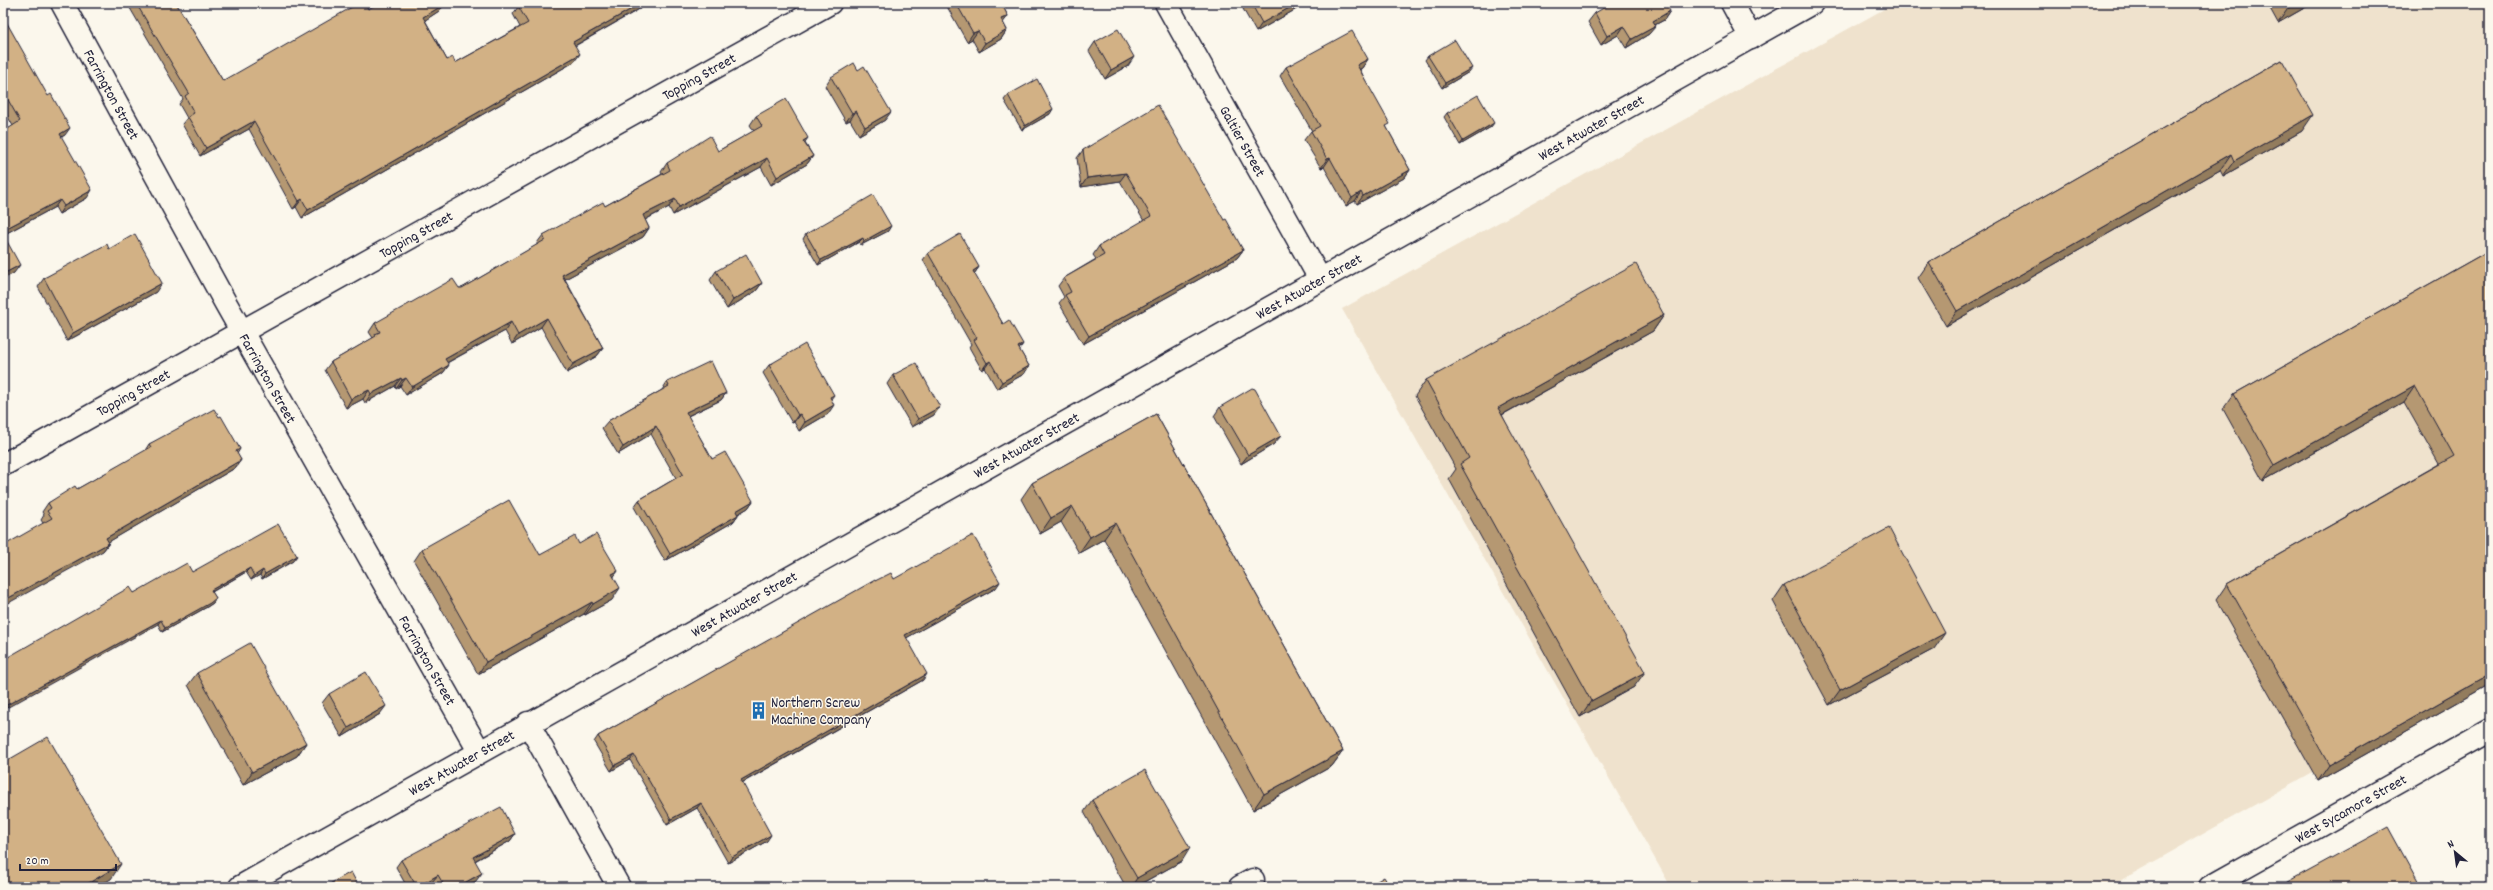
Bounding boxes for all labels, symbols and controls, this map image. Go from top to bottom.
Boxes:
street label: Farrington Street [76,46,144,145]
street label: Topping Street [659,48,741,108]
street label: West Atwater Street [1535,90,1650,168]
street label: Galtier Street [1212,102,1270,182]
street label: Topping Street [376,206,458,266]
street label: West Atwater Street [1252,249,1367,326]
street label: Farrington Street [232,330,301,429]
street label: Topping Street [93,364,175,424]
street label: West Atwater Street [970,408,1085,485]
street label: West Atwater Street [688,567,802,644]
street label: Farrington Street [392,612,460,711]
place label: Northern Screw Machine Company [771,693,872,732]
building icon: Northern Screw Machine Company [748,701,768,721]
street label: West Atwater Street [405,725,520,803]
street label: West Sycamore Street [2291,770,2412,850]
north arrow [2435,832,2475,872]
text: N [2445,836,2458,853]
scale bar [20,846,116,872]
text: 20 m [26,853,49,870]

